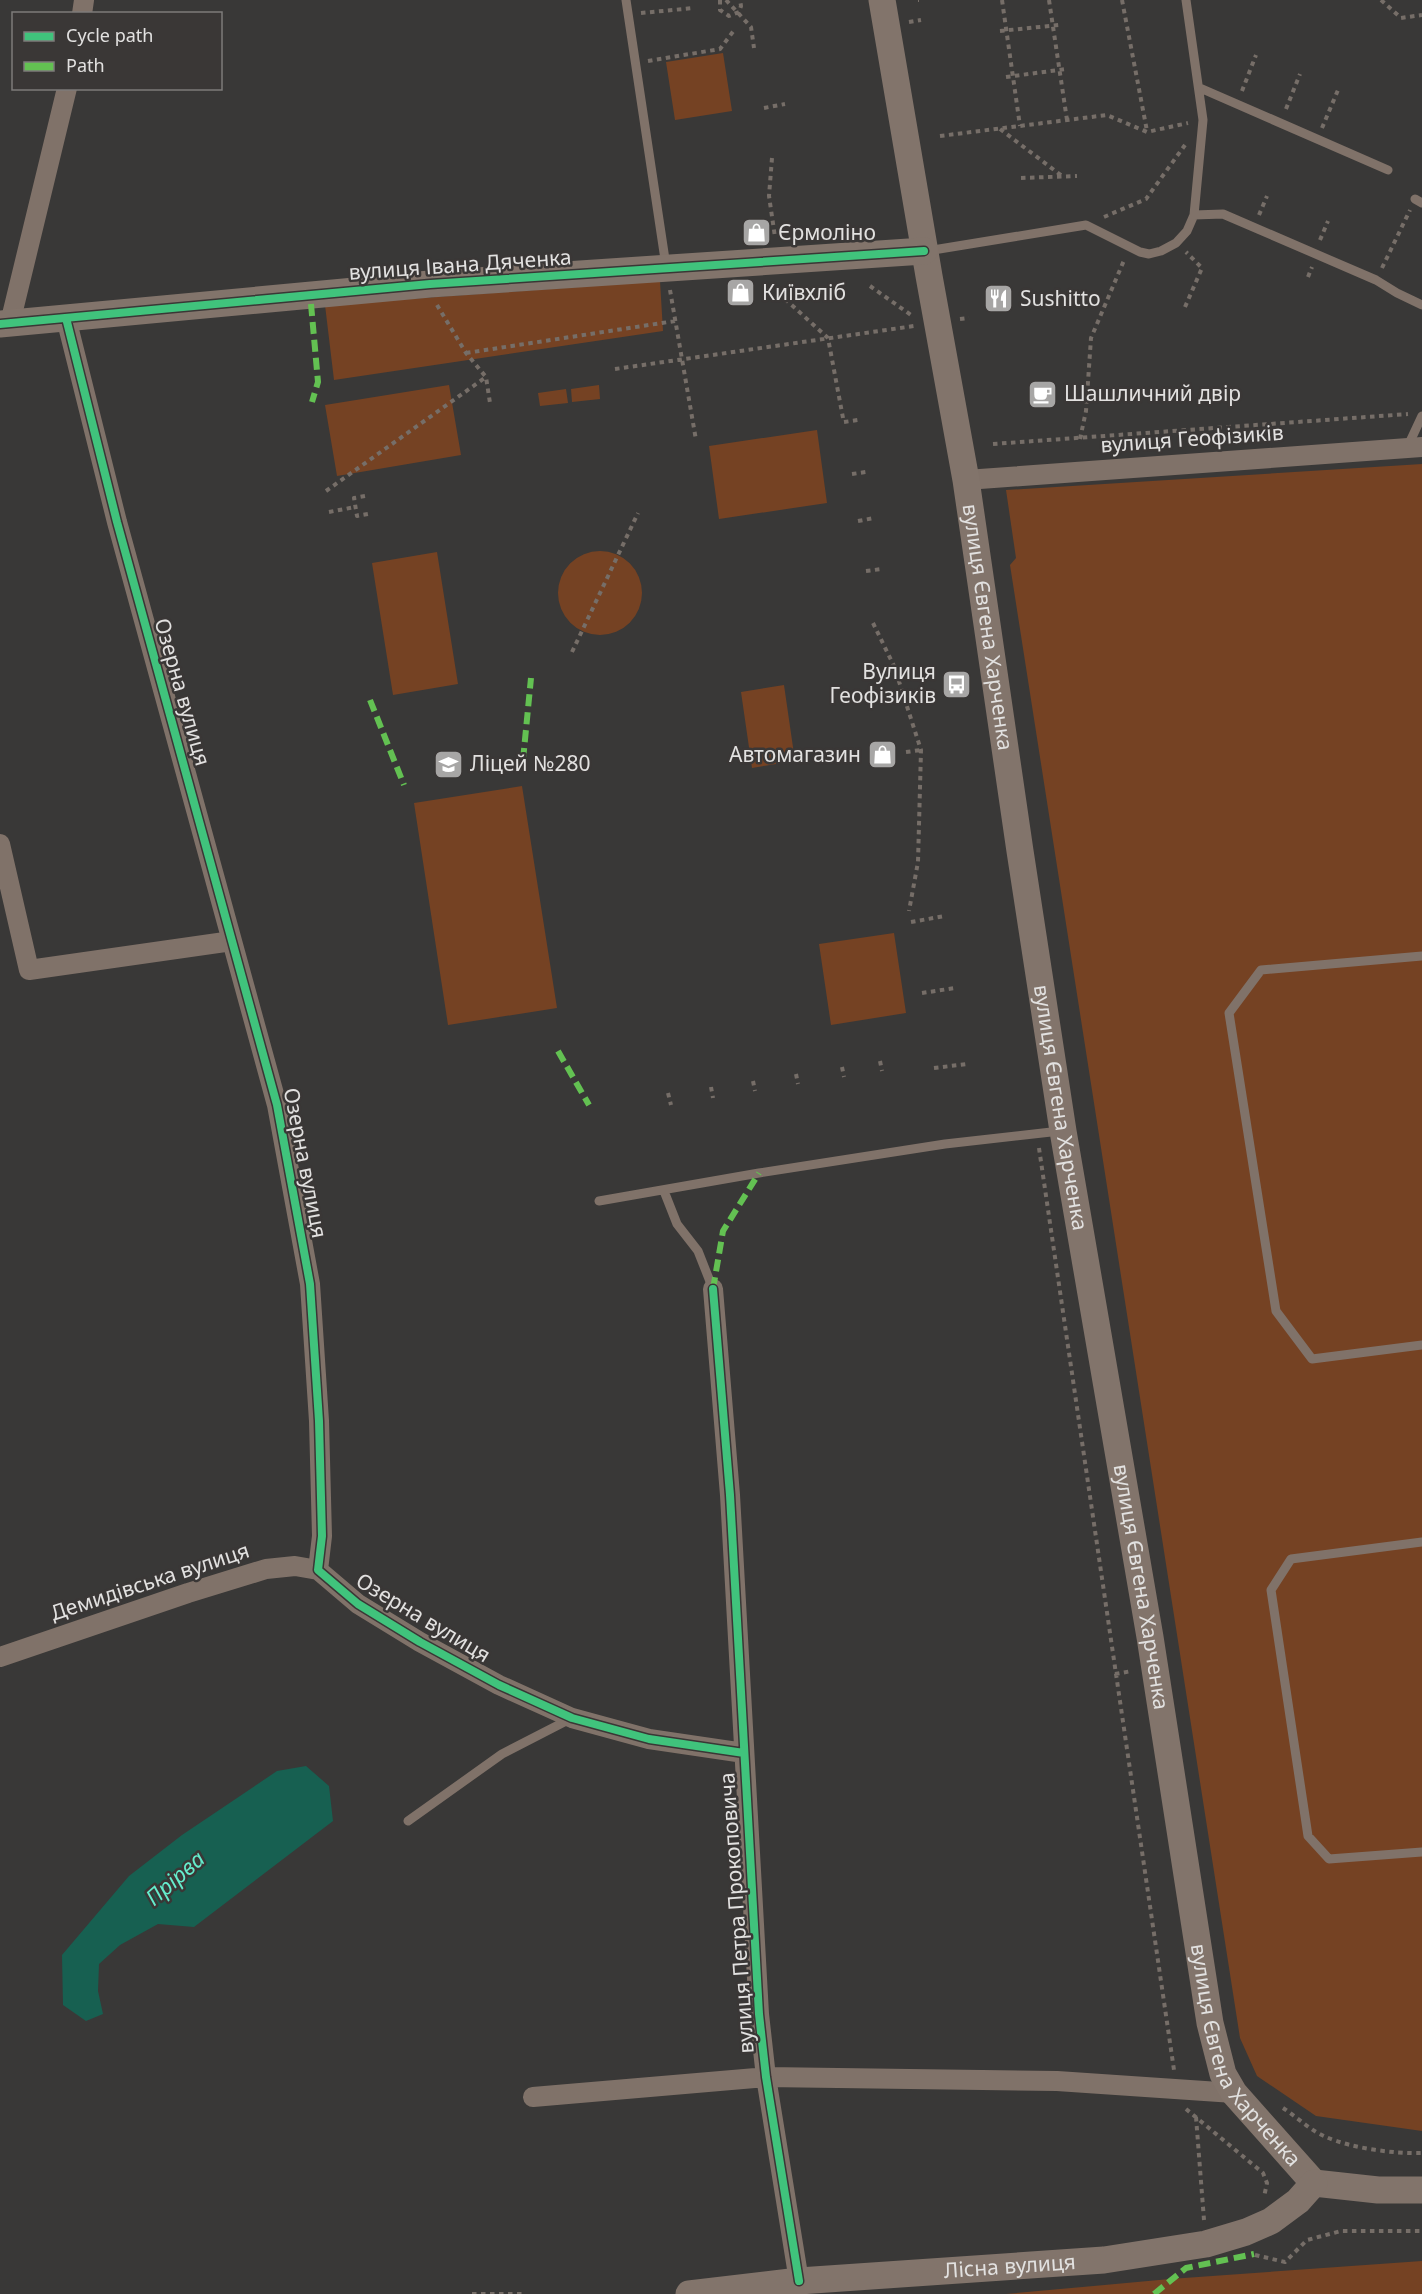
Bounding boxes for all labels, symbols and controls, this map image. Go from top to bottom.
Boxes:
legend [12,12,222,90]
text: Cycle path [66,23,153,47]
text: Path [66,53,105,77]
shop icon: Єрмоліно [741,217,773,249]
place label: Єрмоліно [778,218,876,246]
street label: вулиця Івана Дяченка [348,242,572,286]
shop icon: Київхліб [725,277,757,309]
place label: Київхліб [762,278,846,306]
restaurant icon: Sushitto [983,283,1015,315]
place label: Sushitto [1020,284,1101,312]
cafe icon: Шашличний двір [1027,378,1059,410]
place label: Шашличний двір [1064,379,1241,407]
street label: вулиця Геофізиків [1099,418,1284,458]
street label: вулиця Євгена Харченка [957,502,1020,752]
street label: Озерна вулиця [149,615,217,769]
place label: Вулиця Геофізиків [830,657,936,709]
bus stop icon: Вулиця Геофізиків [941,668,973,700]
shop icon: Автомагазин [866,739,898,771]
place label: Автомагазин [729,740,861,768]
school or university icon: Ліцей №280 [433,748,465,780]
place label: Ліцей №280 [470,749,590,777]
street label: вулиця Євгена Харченка [1028,983,1095,1233]
street label: Озерна вулиця [278,1085,334,1240]
street label: вулиця Євгена Харченка [1107,1462,1176,1712]
street label: Демидівська вулиця [47,1536,253,1626]
street label: Озерна вулиця [351,1566,496,1668]
street label: вулиця Петра Прокоповича [712,1772,760,2054]
water label: Прірва [138,1843,210,1911]
street label: вулиця Євгена Харченка [1185,1942,1308,2172]
street label: Лісна вулиця [943,2247,1077,2284]

